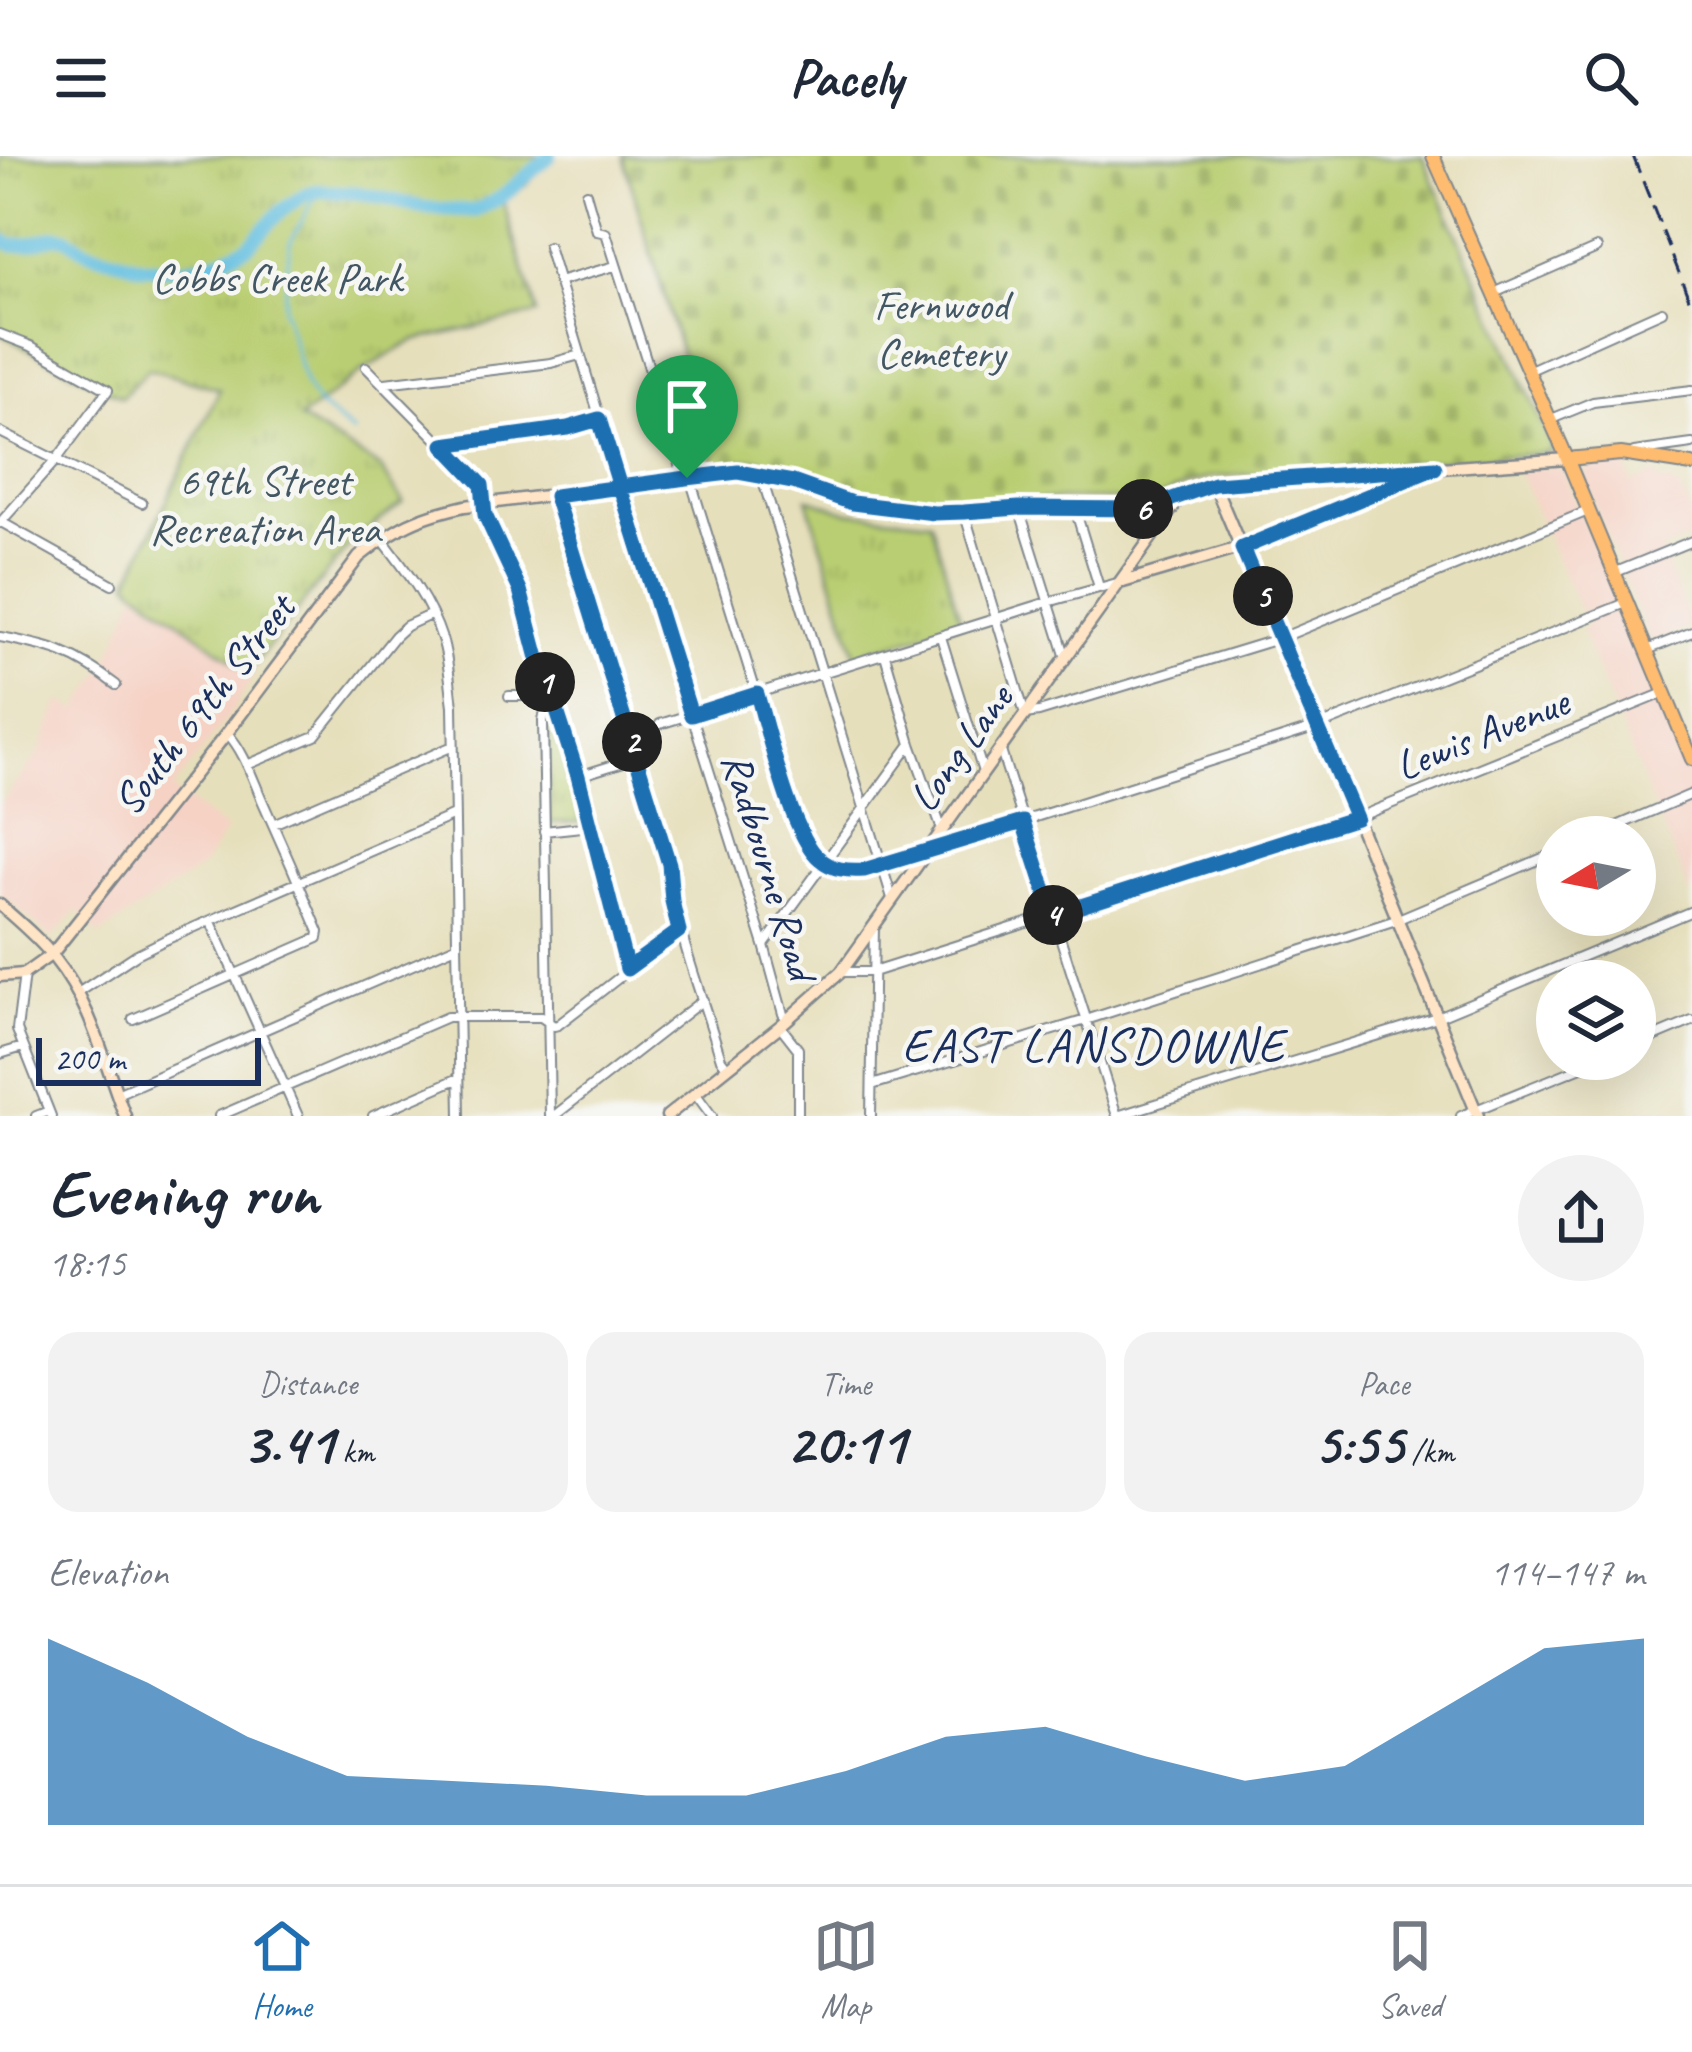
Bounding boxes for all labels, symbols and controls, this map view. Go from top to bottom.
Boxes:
text: Pacely [790,44,902,112]
icon: menu [48,45,114,111]
icon: search [1578,45,1644,111]
park label: Cobbs Creek Park [152,252,405,305]
park label: Fernwood Cemetery [874,279,1014,380]
pin [636,355,738,478]
icon: arrive [654,373,720,439]
park label: 69th Street Recreation Area [150,455,383,556]
pin: 6 [1113,479,1173,539]
text: 6 [1135,488,1151,530]
pin: 5 [1233,566,1293,626]
text: 5 [1256,575,1270,617]
street label: South 69th Street [102,581,309,826]
pin: 1 [515,652,575,712]
text: 1 [538,661,552,703]
street label: Long Lane [897,672,1026,822]
street label: Lewis Avenue [1388,674,1578,793]
pin: 2 [602,712,662,772]
text: 2 [625,721,639,763]
street label: Radbourne Road [709,746,830,992]
north arrow [1536,816,1656,936]
map controls [1536,816,1656,1080]
pin: 4 [1023,885,1083,945]
text: 4 [1046,894,1060,936]
button: layers [1536,960,1656,1080]
district label: EAST LANSDOWNE [902,1015,1289,1075]
scale bar [36,1032,261,1085]
text: 200 m [54,1038,125,1080]
text: Evening run [48,1152,318,1235]
button: share [1518,1155,1644,1281]
text: 18:15 [48,1239,126,1288]
text: Distance [259,1363,357,1405]
text: Time [821,1363,871,1405]
text: Pace [1359,1363,1409,1405]
text: 3.41 [241,1405,334,1481]
text: 20:11 [786,1405,906,1481]
text: 5:55 [1313,1405,1403,1481]
text: km [334,1431,375,1473]
text: /km [1403,1431,1455,1473]
text: Elevation [48,1548,168,1597]
text: 114–147 m [1490,1548,1644,1597]
tab: Home [249,1913,315,2027]
tab: Map [813,1913,879,2027]
tab: Saved [1377,1913,1443,2027]

